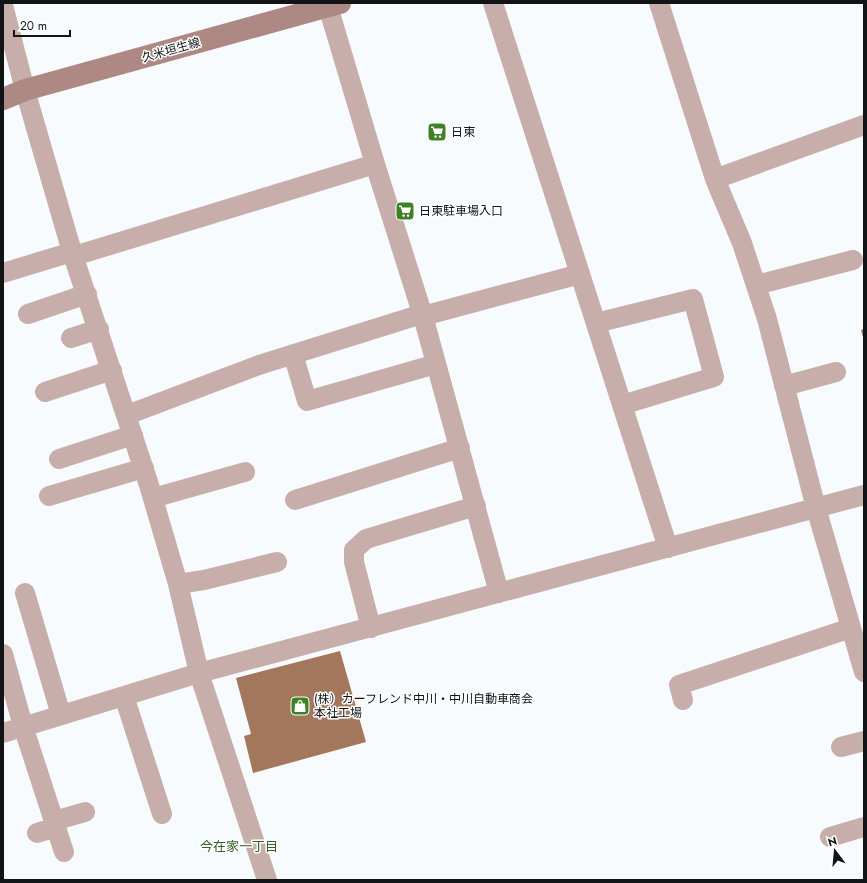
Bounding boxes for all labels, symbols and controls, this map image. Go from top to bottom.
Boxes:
scale bar [14,12,70,38]
text: 20 m [20,17,47,35]
street label: 久米垣生線 [140,33,202,67]
supermarket icon: 日東 [426,121,448,143]
place label: 日東 [451,123,475,141]
supermarket icon: 日東駐車場入口 [394,200,416,222]
place label: 日東駐車場入口 [419,202,503,220]
place label: (株）カーフレンド中川・中川自動車商会 本社工場 [314,690,533,722]
shop icon: (株）カーフレンド中川・中川自動車商会 本社工場 [289,695,311,717]
north arrow [815,831,855,871]
text: N [826,832,839,850]
district label: 今在家一丁目 [200,837,278,856]

